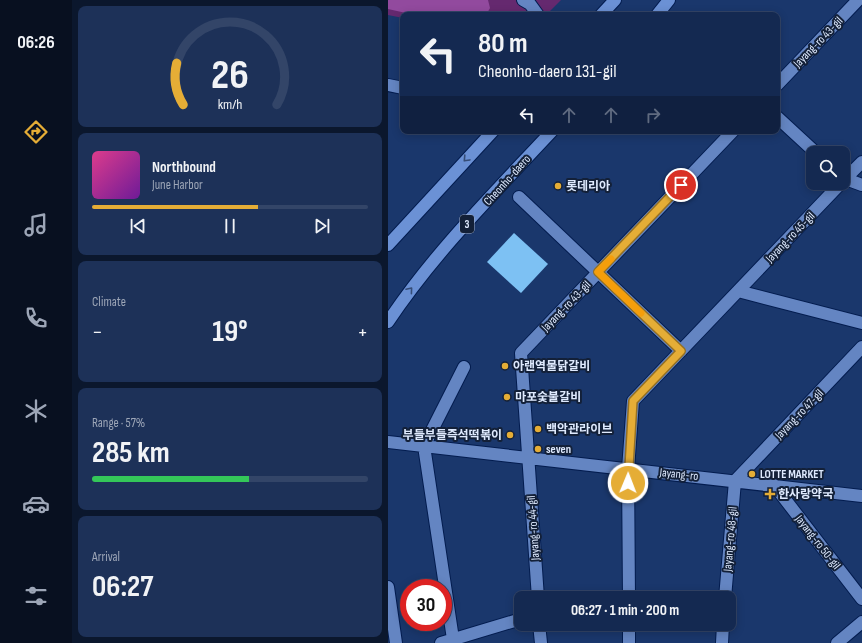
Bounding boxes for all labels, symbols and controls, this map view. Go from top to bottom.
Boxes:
street label: Jayang-ro 43-gil [790,14,846,72]
text: 80 m [478,27,527,60]
icon: left [412,28,464,80]
text: 06:26 [17,32,55,53]
text: 26 [211,51,249,100]
text: Cheonho-daero 131-gil [478,61,617,82]
text: km/h [218,95,242,112]
icon: left [516,104,538,126]
icon: ahead [558,104,580,126]
icon: ahead [600,104,622,126]
icon: right [642,104,664,126]
icon: directions [22,118,50,146]
map controls [806,146,850,190]
button: search [806,146,850,190]
street label: Cheonho-daero [481,152,534,209]
one-way arrow [464,155,471,162]
text: Northbound [152,158,216,177]
pin [664,168,698,202]
icon: arrive [670,174,692,196]
text: June Harbor [152,177,203,193]
place label: 롯데리아 [566,179,610,194]
marker: 롯데리아 [553,181,563,191]
street label: Jayang-ro 45-gil [762,209,818,267]
icon: music [22,211,50,239]
icon: previous [127,215,149,237]
icon: pause [219,215,241,237]
icon: next [311,215,333,237]
road number: 3 [460,215,474,233]
street label: Jayang-ro 43-gil [538,278,594,336]
one-way arrow [406,287,413,295]
text: Climate [92,294,126,310]
icon: phone [22,304,50,332]
text: 19° [212,314,248,350]
text: − [92,319,103,346]
text: + [357,319,368,346]
place label: 아랜역물닭갈비 [513,359,590,374]
marker: 아랜역물닭갈비 [500,361,510,371]
street label: Jayang-ro 47-gil [771,386,827,443]
place label: 마포숯불갈비 [515,390,581,405]
marker: 마포숯불갈비 [502,392,512,402]
icon: climate [22,397,50,425]
text: Range · 57% [92,415,145,431]
place label: 백악관라이브 [546,422,612,437]
marker: 백악관라이브 [533,424,543,434]
place label: 부들부들즉석떡볶이 [403,428,502,443]
marker: 부들부들즉석떡볶이 [505,430,515,440]
text: 285 km [92,435,170,471]
place label: seven [546,442,571,457]
marker: seven [533,444,543,454]
position arrow [607,462,649,504]
street label: Jayang-ro [658,465,699,484]
place label: LOTTE MARKET [760,467,824,482]
marker: LOTTE MARKET [747,469,757,479]
place label: 한사랑약국 [778,487,833,502]
marker: 한사랑약국 [765,489,775,499]
icon: car [22,490,50,518]
street label: Jayang-ro 44-gil [524,495,543,562]
street label: Jayang-ro 48-gil [720,506,741,573]
street label: Jayang-ro 50-gil [791,511,843,572]
text: Arrival [92,549,120,565]
text: 06:27 [92,569,153,605]
speed limit sign: 30 [400,579,452,631]
icon: filters [22,582,50,610]
text: 06:27 · 1 min · 200 m [571,601,679,620]

